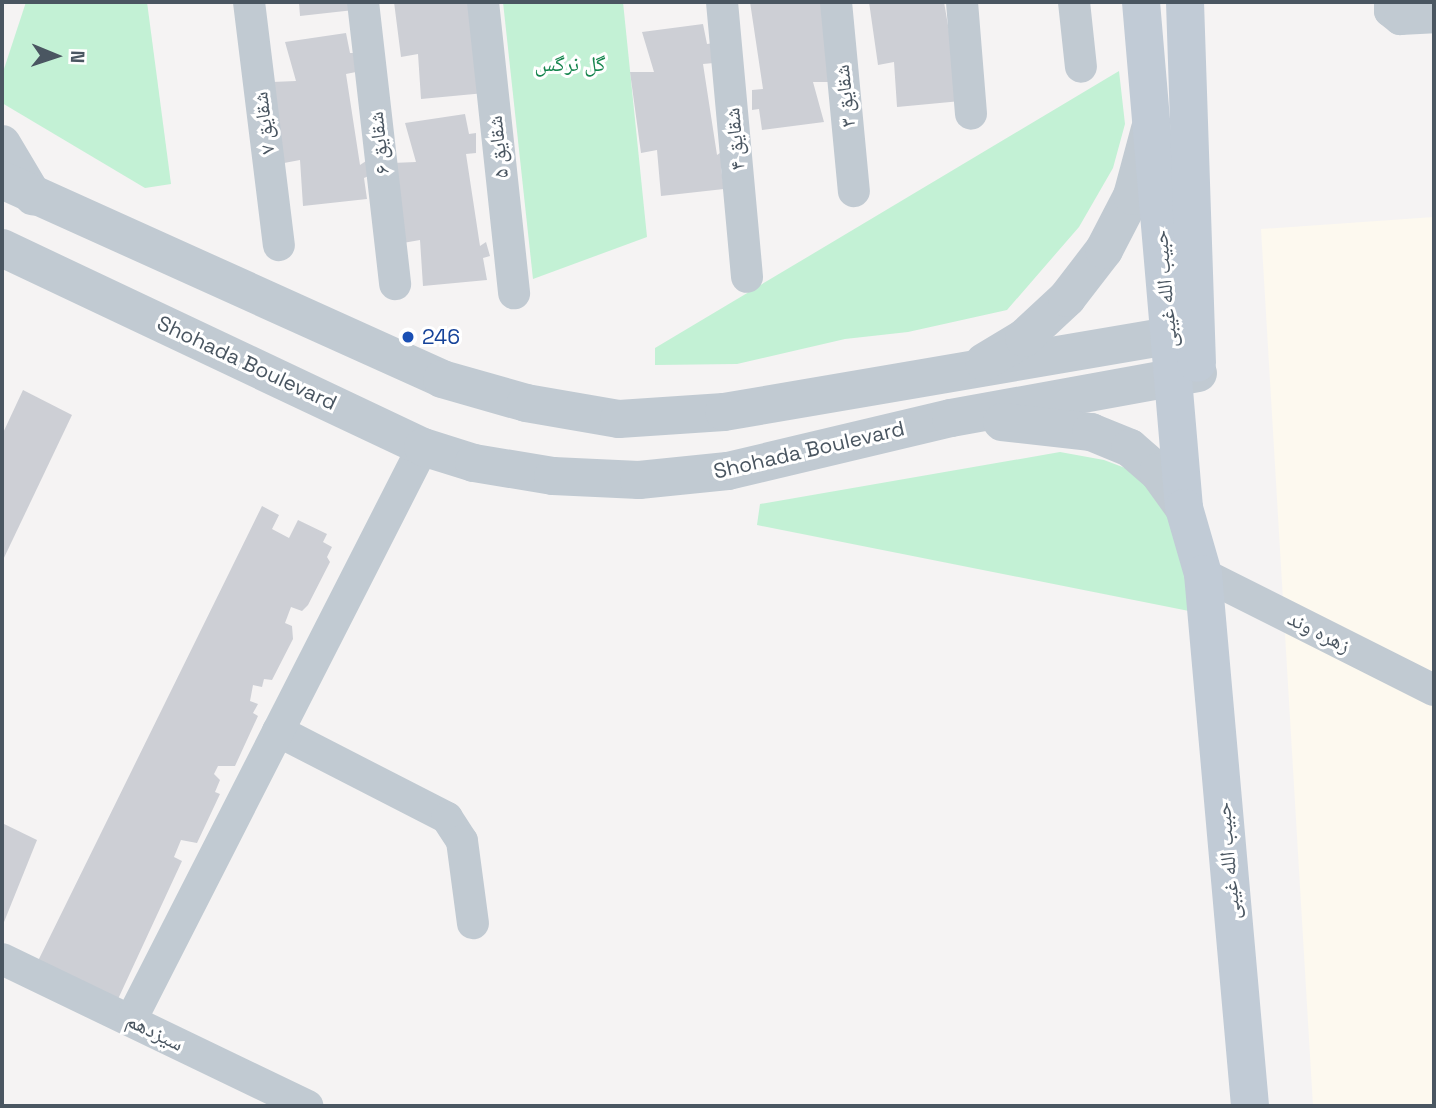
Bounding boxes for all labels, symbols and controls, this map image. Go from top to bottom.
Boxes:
north arrow [21,21,91,91]
text: N [65,50,90,64]
park label: گل نرگس [535,51,605,77]
street label: شقایق ۳ [829,63,861,129]
street label: شقایق ۷ [248,90,280,156]
street label: شقایق ۴ [720,107,750,171]
street label: شقایق ۶ [363,110,395,176]
street label: شقایق ۵ [482,114,514,180]
street label: حبیب الله غیبی [1147,229,1183,349]
street label: Shohada Boulevard [153,310,341,416]
place label: 246 [422,324,460,350]
marker: 246 [400,329,416,345]
street label: Shohada Boulevard [711,416,907,484]
street label: زهره وند [1284,606,1354,658]
street label: حبیب الله غیبی [1210,801,1246,921]
street label: سیزدهم [122,1007,188,1057]

